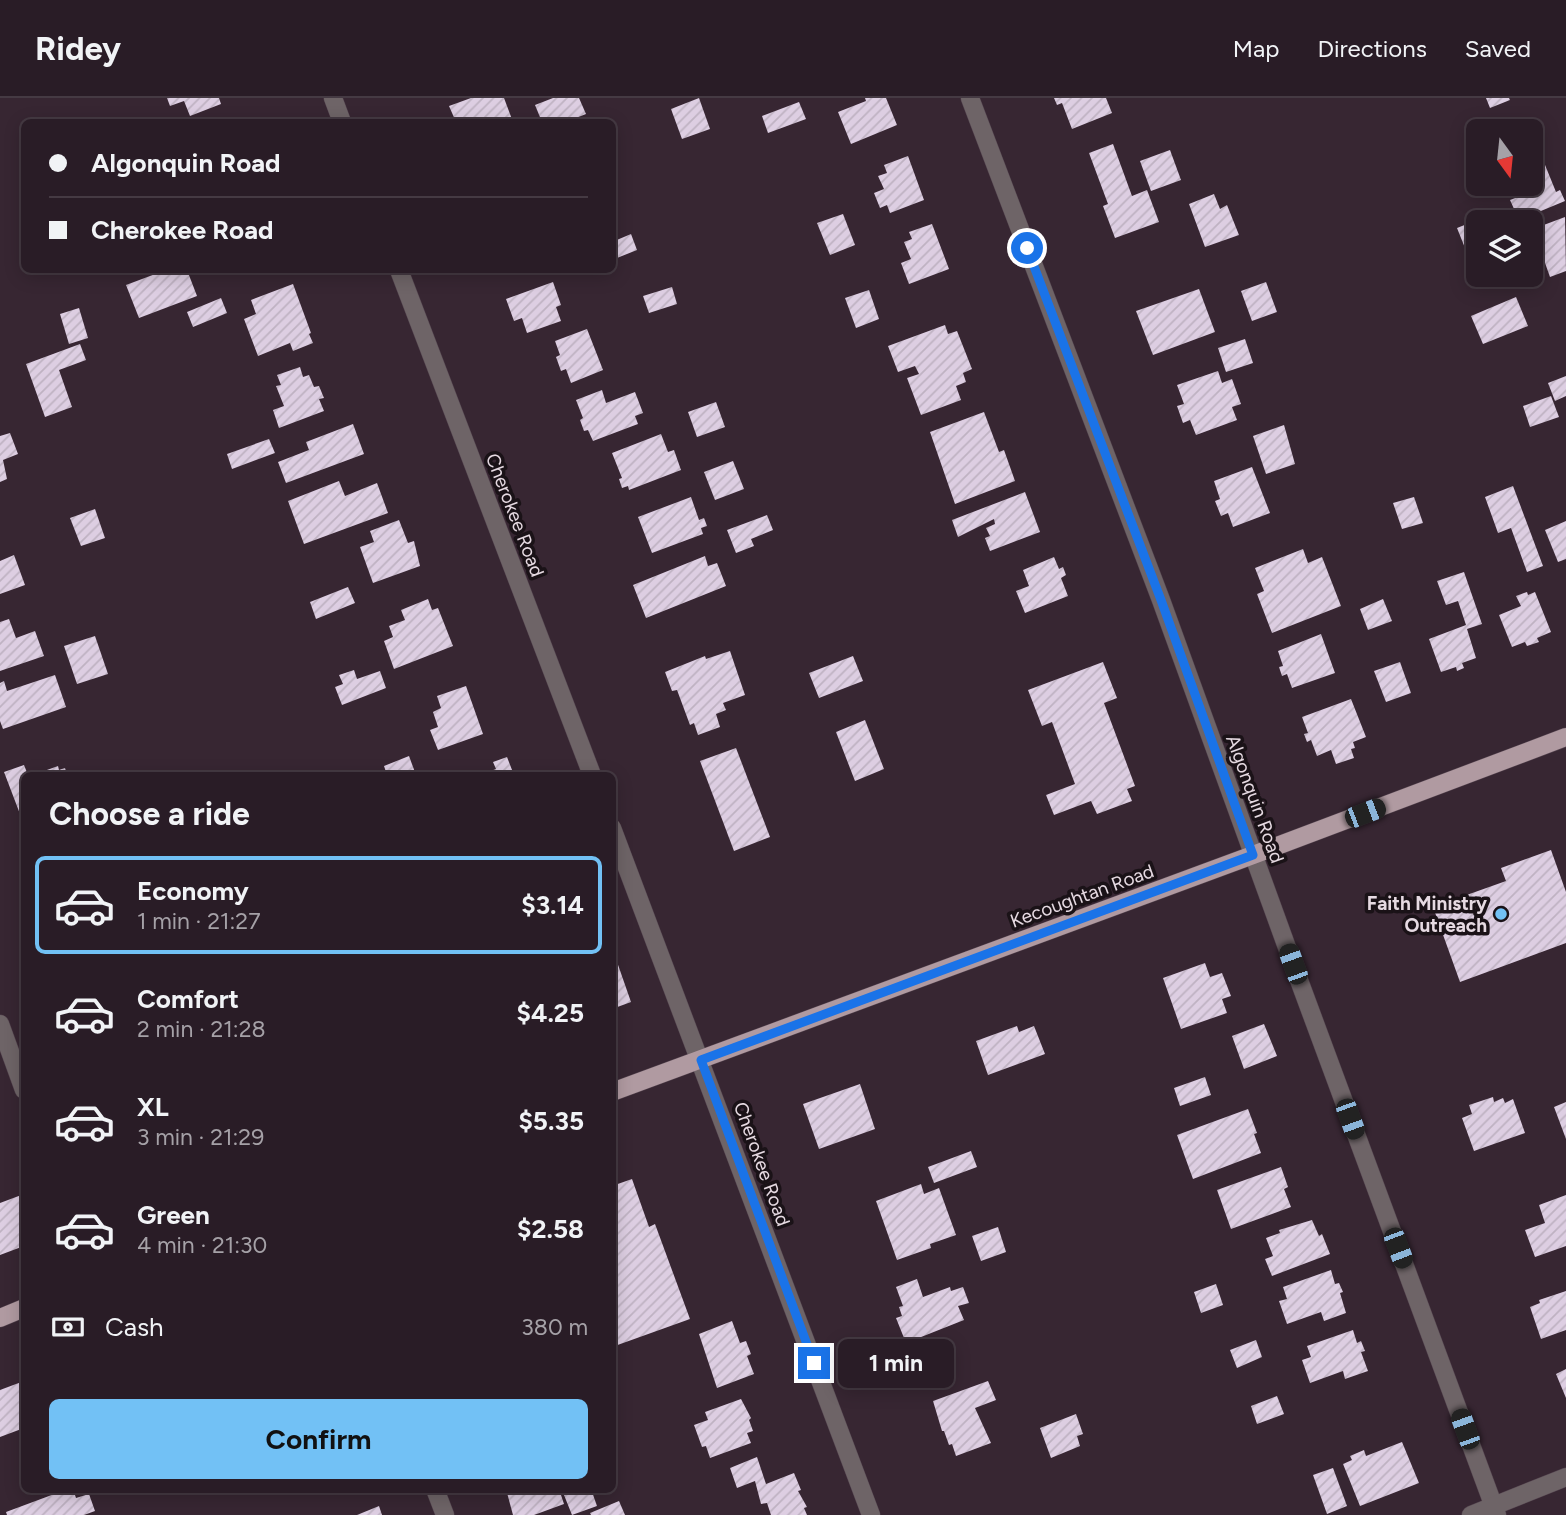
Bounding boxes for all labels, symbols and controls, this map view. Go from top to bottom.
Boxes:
text: Ridey [35,29,121,68]
text: Map [1233,34,1279,63]
text: Directions [1317,34,1427,63]
text: Saved [1465,34,1531,63]
north arrow [1466,119,1544,196]
map controls [1466,119,1543,287]
text: Algonquin Road [91,147,281,179]
button: layers [1466,210,1543,287]
text: Cherokee Road [91,214,274,246]
route start [1011,232,1043,264]
street label: Cherokee Road [481,450,549,580]
street label: Algonquin Road [1221,732,1289,866]
text: Choose a ride [49,795,250,833]
car [1342,796,1389,830]
street label: Kecoughtan Road [1007,859,1157,933]
icon: car [53,874,116,937]
text: Economy [137,875,249,907]
text: $3.14 [521,889,584,921]
place label: Faith Ministry Outreach [1367,892,1487,937]
marker: Faith Ministry Outreach [1493,906,1509,922]
text: 1 min · 21:27 [137,907,261,935]
car [1276,941,1311,987]
icon: car [53,982,116,1045]
text: Comfort [137,983,239,1015]
text: $4.25 [517,997,584,1029]
text: 2 min · 21:28 [137,1015,266,1043]
icon: car [53,1090,116,1153]
text: XL [137,1091,169,1123]
car [1333,1096,1368,1142]
street label: Cherokee Road [729,1099,795,1229]
text: $5.35 [518,1105,584,1137]
text: 3 min · 21:29 [137,1123,264,1151]
icon: car [53,1198,116,1261]
text: Green [137,1199,210,1231]
text: $2.58 [517,1213,584,1245]
car [1381,1225,1416,1271]
text: 4 min · 21:30 [137,1231,267,1259]
icon: cash [49,1308,87,1346]
text: Cash [105,1311,164,1343]
text: 380 m [521,1313,588,1341]
callout: 1 min [838,1338,954,1388]
route end [798,1347,830,1379]
text: 1 min [869,1349,923,1377]
button: Confirm [49,1399,588,1479]
car [1448,1406,1483,1452]

